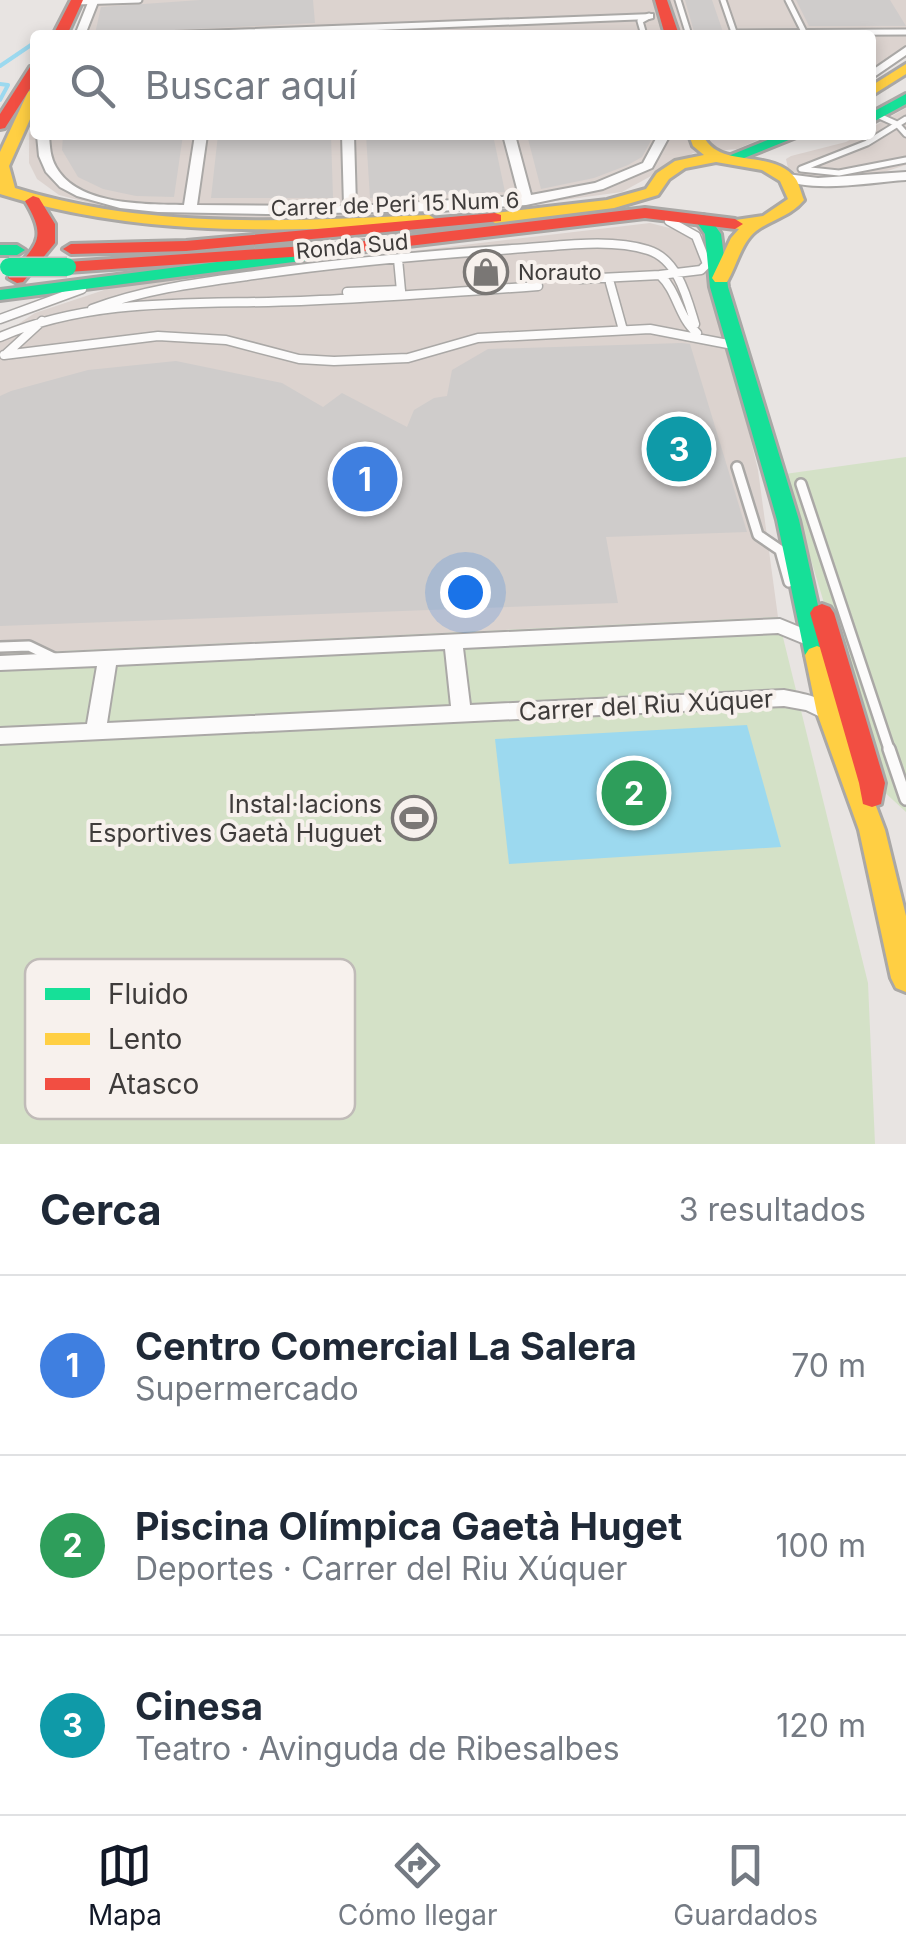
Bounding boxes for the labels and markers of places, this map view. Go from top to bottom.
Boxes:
shop icon: Norauto [463,249,509,295]
place label: Norauto [518,259,602,285]
pin: 3 [646,412,712,486]
pin: 1 [332,442,398,516]
pin: 2 [602,756,666,830]
place label: Instal·lacions Esportives Gaetà Huguet [88,789,382,848]
sports icon: Instal·lacions Esportives Gaetà Huguet [391,795,437,841]

